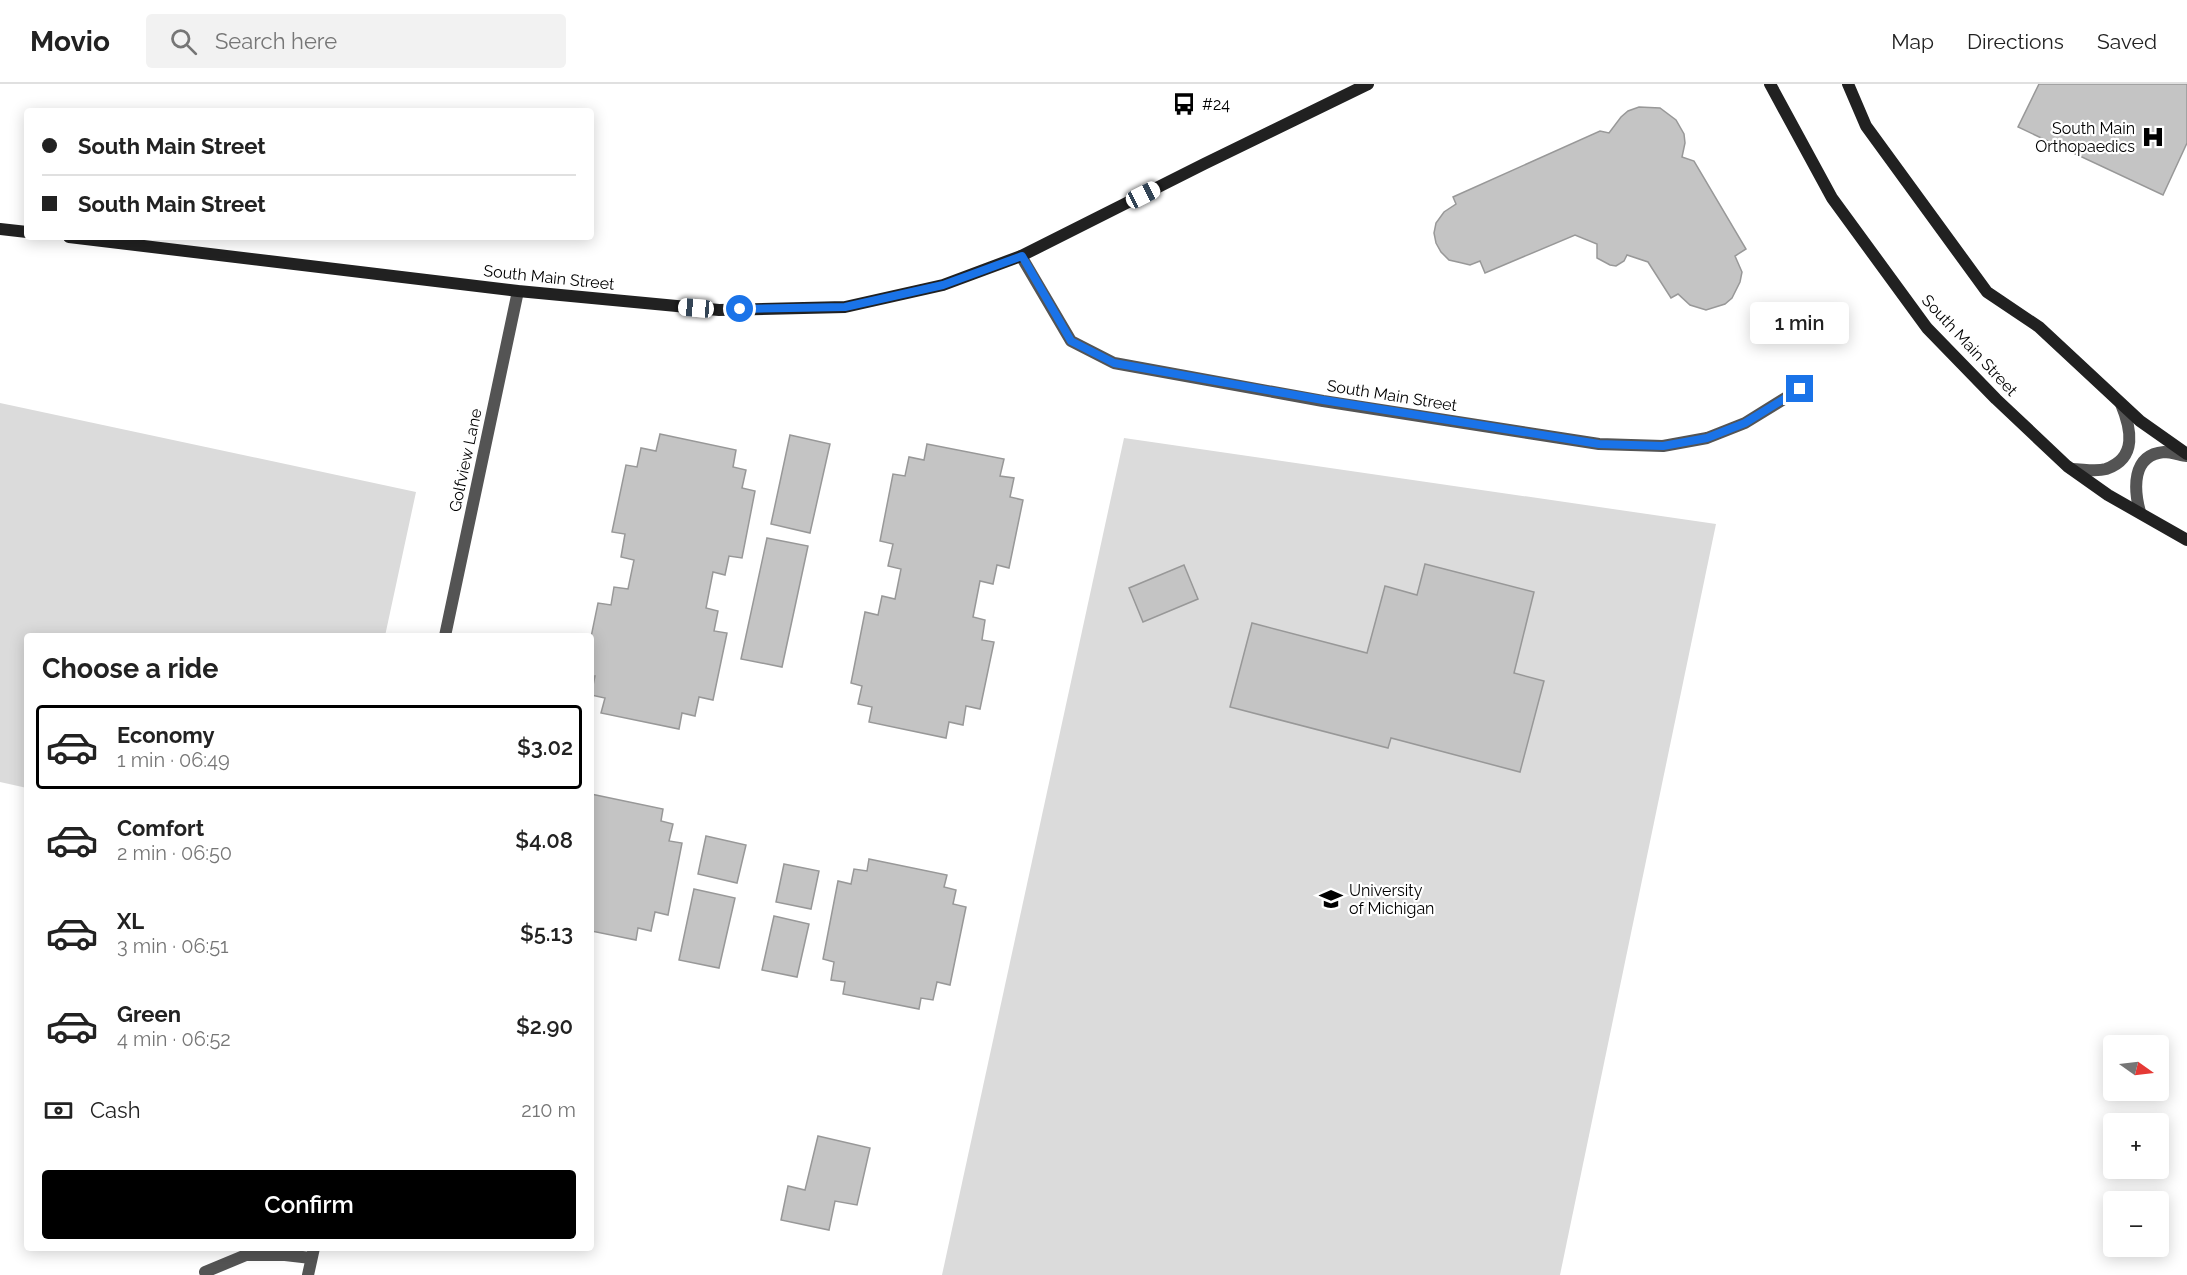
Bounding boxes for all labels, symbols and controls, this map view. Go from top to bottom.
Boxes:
search box [146,14,566,68]
text: Movio [30,25,110,58]
icon: search [167,25,200,58]
text: Search here [215,28,337,54]
text: Map [1891,29,1934,54]
text: Directions [1967,29,2064,54]
text: Saved [2097,29,2157,54]
bus stop icon: #24 [1171,91,1197,117]
place label: #24 [1202,95,1230,114]
place label: South Main Orthopaedics [2035,119,2135,156]
hospital icon: South Main Orthopaedics [2140,124,2166,150]
text: South Main Street [78,133,266,159]
car [1123,179,1163,211]
text: South Main Street [78,191,266,217]
street label: South Main Street [483,261,616,294]
street label: South Main Street [1918,291,2022,400]
route start [726,295,753,322]
car [677,297,715,319]
callout: 1 min [1750,302,1850,344]
text: 1 min [1775,311,1824,335]
route end [1786,375,1813,402]
street label: South Main Street [1326,376,1459,415]
street label: Golfview Lane [445,407,486,514]
text: Choose a ride [42,653,218,684]
icon: car [45,720,99,774]
text: Economy [117,722,215,748]
text: $3.02 [517,734,573,760]
text: 1 min · 06:49 [117,748,230,772]
icon: car [45,813,99,867]
text: Comfort [117,815,204,841]
text: $4.08 [515,827,573,853]
text: 2 min · 06:50 [117,841,232,865]
place label: University of Michigan [1349,881,1434,918]
school or university icon: University of Michigan [1318,886,1344,912]
icon: car [45,906,99,960]
text: XL [117,908,144,934]
text: $5.13 [520,920,573,946]
text: 3 min · 06:51 [117,934,229,958]
icon: car [45,999,99,1053]
text: Green [117,1001,181,1027]
text: $2.90 [516,1013,573,1039]
text: 4 min · 06:52 [117,1027,231,1051]
north arrow [2103,1035,2169,1101]
map controls [2103,1035,2169,1257]
icon: cash [42,1094,75,1127]
text: Cash [90,1097,141,1123]
text: 210 m [521,1098,576,1122]
button: + [2103,1113,2169,1179]
button: Confirm [42,1170,576,1239]
button: − [2103,1191,2169,1257]

